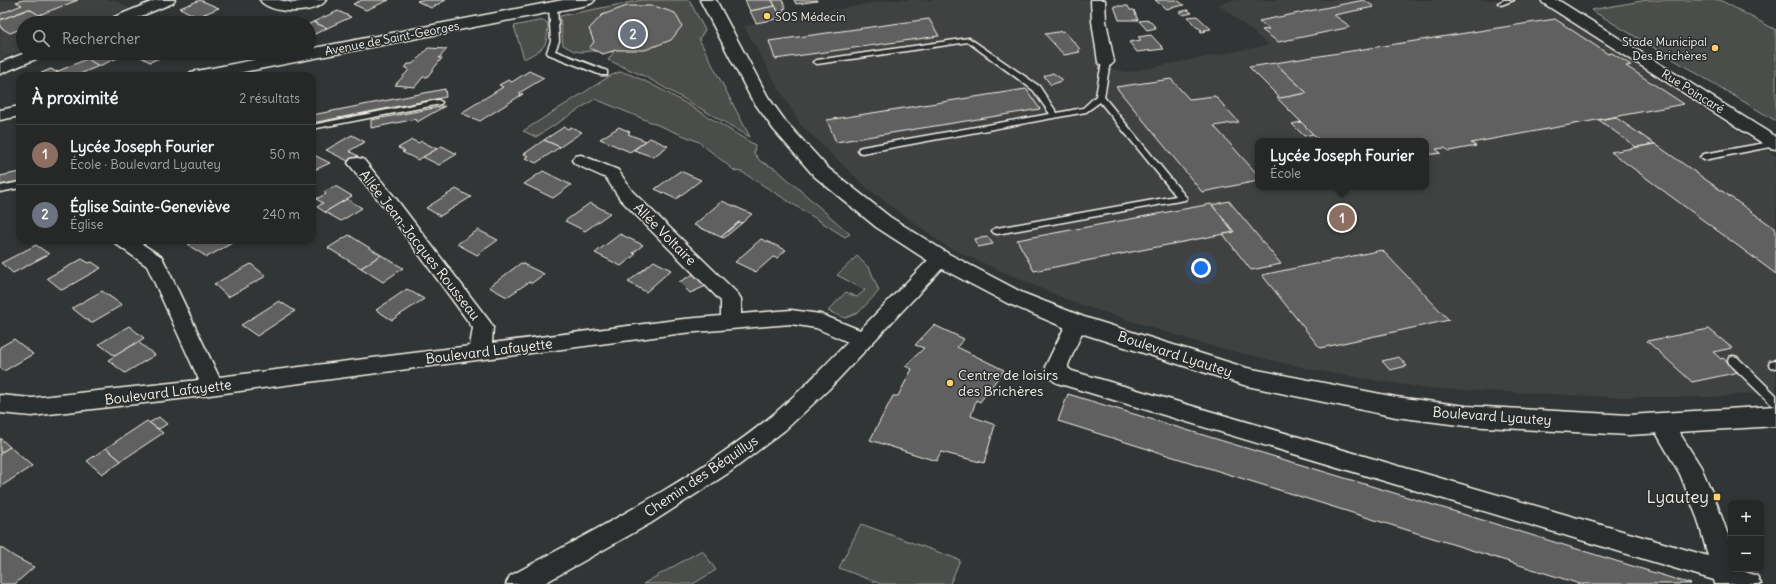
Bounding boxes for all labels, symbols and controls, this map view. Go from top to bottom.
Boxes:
place label: SOS Médecin [775,9,846,24]
marker: SOS Médecin [762,11,772,21]
search box [16,16,316,60]
street label: Avenue de Saint-Georges [323,18,461,58]
pin: 2 [620,19,646,49]
icon: search [30,27,52,49]
text: Rechercher [62,29,140,48]
place label: Stade Municipal Des Brichères [1622,34,1707,63]
marker: Stade Municipal Des Brichères [1710,43,1720,53]
street label: Rue Poincaré [1659,66,1727,116]
text: À proximité [32,87,118,109]
text: 2 résultats [239,90,300,107]
text: Lycée Joseph Fourier [70,137,214,156]
popup [1255,138,1429,190]
text: 1 [42,146,48,163]
text: 50 m [269,146,300,163]
text: Lycée Joseph Fourier [1270,146,1414,165]
text: École · Boulevard Lyautey [70,156,221,173]
text: École [1270,165,1301,182]
street label: Allée Jean-Jacques Rousseau [356,166,484,324]
text: Église Sainte-Geneviève [70,197,230,216]
street label: Allée Voltaire [630,199,700,269]
pin: 1 [1329,203,1355,233]
text: 2 [41,206,49,223]
text: 240 m [263,206,300,223]
text: Église [70,216,103,233]
your location [1191,258,1211,278]
street label: Boulevard Lyautey [1115,327,1235,381]
street label: Boulevard Lafayette [424,334,554,368]
place label: Centre de loisirs des Brichères [958,366,1058,400]
street label: Boulevard Lafayette [103,375,233,409]
marker: Centre de loisirs des Brichères [945,378,955,388]
street label: Boulevard Lyautey [1432,403,1552,429]
street label: Chemin des Béquillys [641,431,761,521]
place label: Lyautey [1646,486,1709,508]
marker: Lyautey [1712,492,1722,502]
map controls [1728,500,1764,572]
button: + [1728,500,1764,536]
button: − [1728,536,1764,572]

